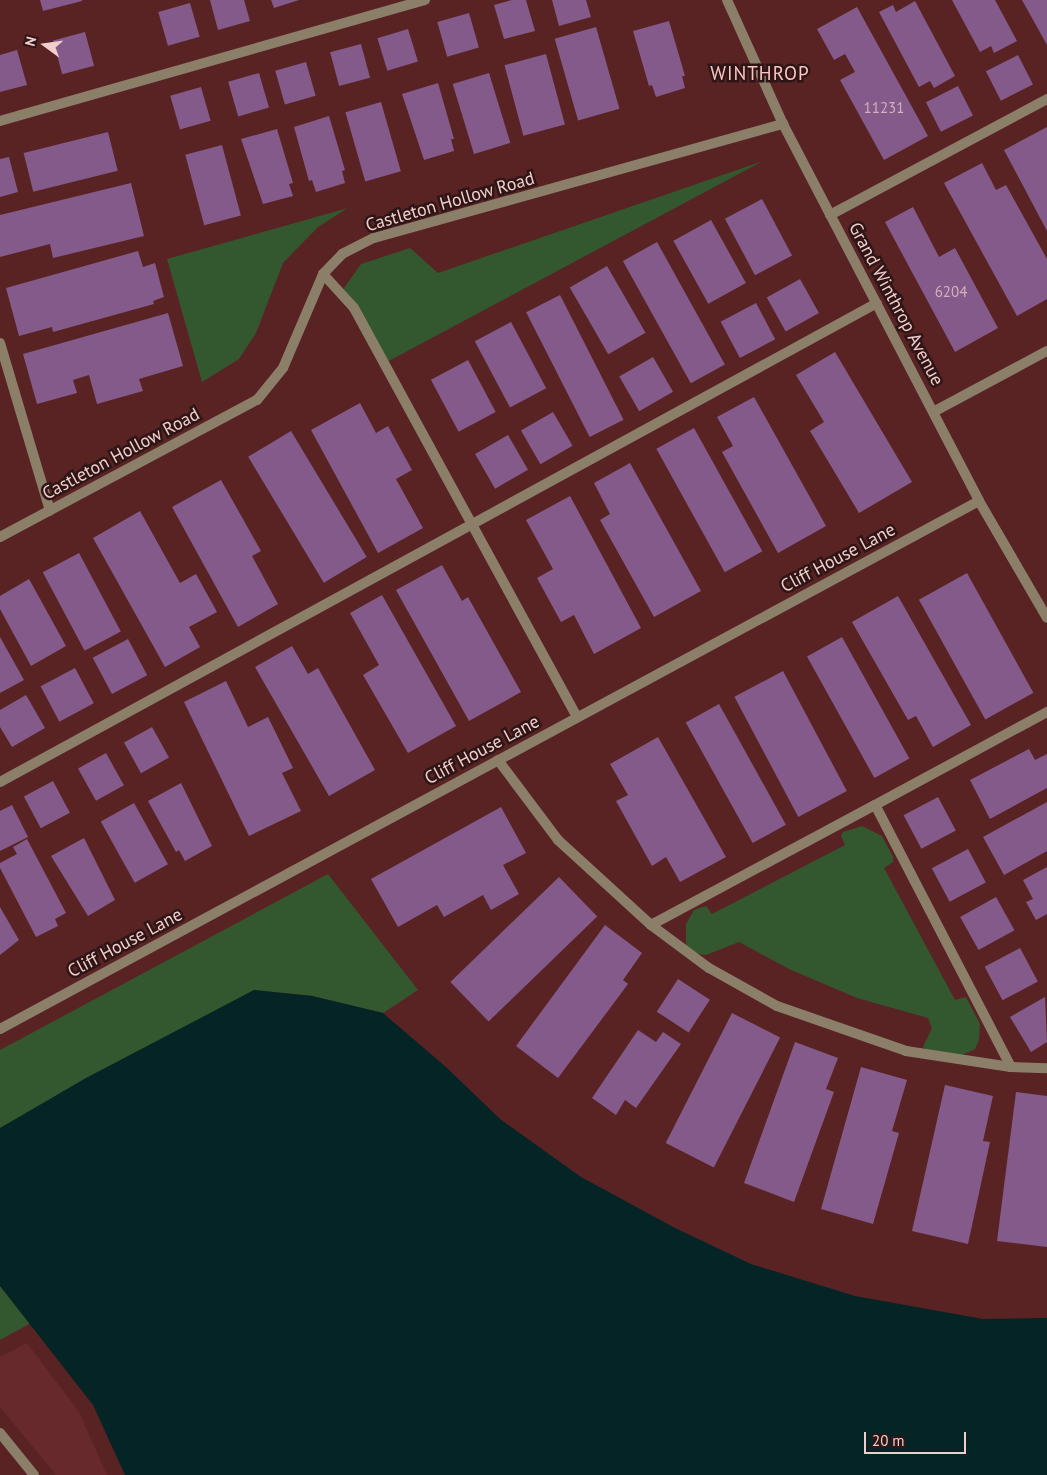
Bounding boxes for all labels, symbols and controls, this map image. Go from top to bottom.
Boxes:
north arrow [20,20,70,70]
text: N [21,35,40,48]
district label: WINTHROP [709,63,811,85]
house number: 11231 [864,99,904,117]
street label: Castleton Hollow Road [363,167,537,237]
street label: Grand Winthrop Avenue [844,218,948,390]
house number: 6204 [935,283,967,301]
street label: Castleton Hollow Road [39,403,203,505]
street label: Cliff House Lane [777,519,899,597]
street label: Cliff House Lane [421,711,543,789]
street label: Cliff House Lane [64,904,186,982]
scale bar [867,1422,970,1454]
text: 20 m [872,1431,905,1450]

